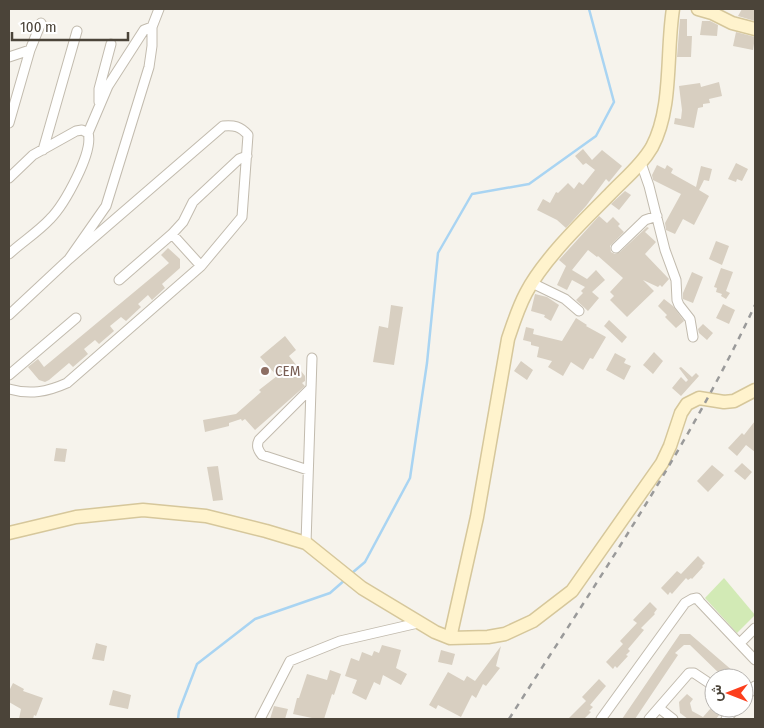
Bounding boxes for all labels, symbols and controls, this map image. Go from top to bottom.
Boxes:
scale bar [12,10,129,42]
text: 100 m [20,18,57,36]
place label: CEM [275,362,300,380]
marker: CEM [259,365,271,377]
north arrow [704,668,754,718]
text: ش [708,684,725,701]

